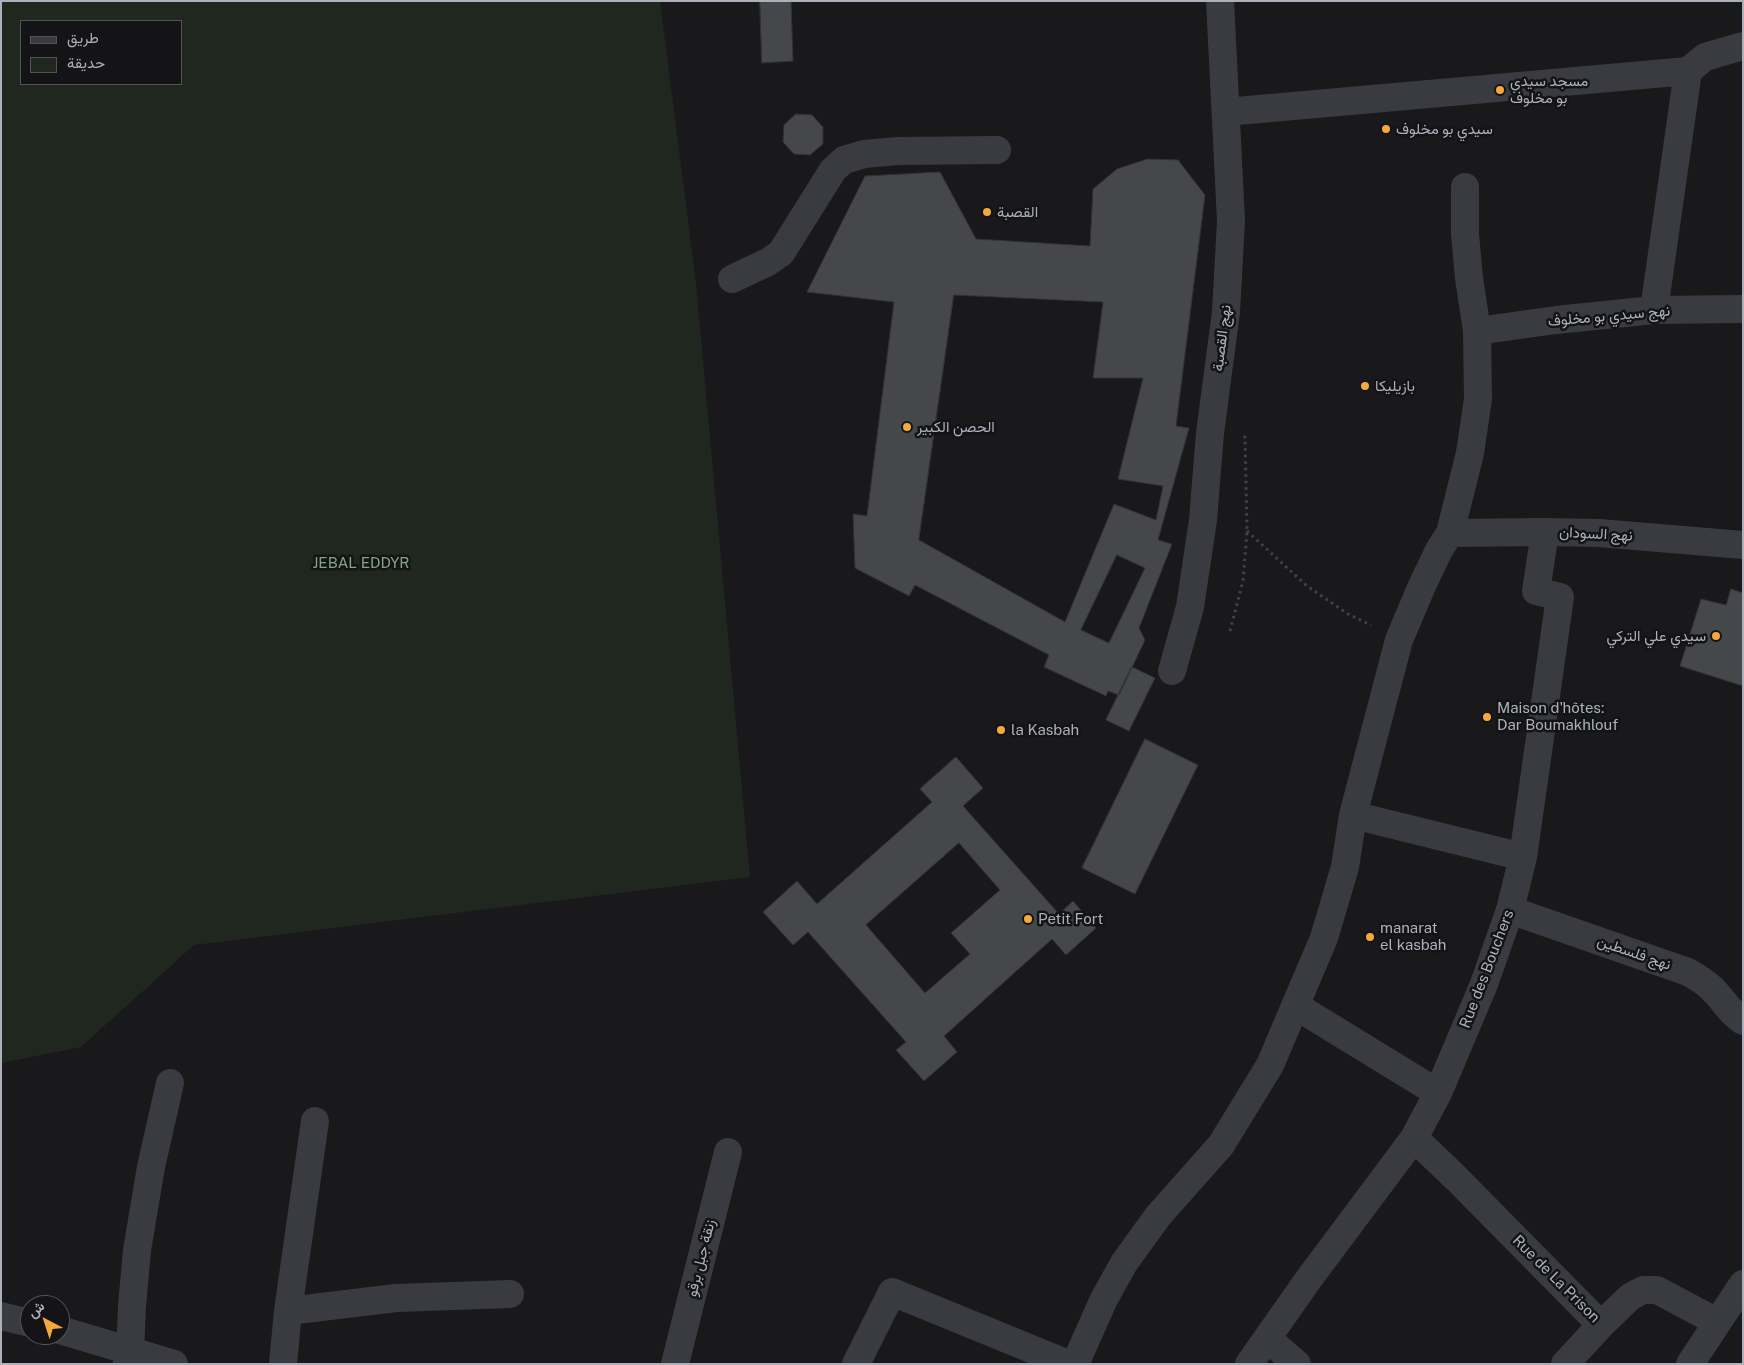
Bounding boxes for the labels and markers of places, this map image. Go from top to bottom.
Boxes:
place label: مسجد سيدي بو مخلوف [1510,72,1588,107]
marker: مسجد سيدي بو مخلوف [1494,84,1506,96]
place label: سيدي بو مخلوف [1396,120,1493,138]
marker: سيدي بو مخلوف [1380,123,1392,135]
place label: القصبة [997,203,1038,221]
marker: القصبة [981,206,993,218]
place label: بازيليكا [1375,377,1415,395]
marker: بازيليكا [1359,380,1371,392]
place label: الحصن الكبير [917,418,995,436]
marker: الحصن الكبير [901,421,913,433]
place label: سيدي علي التركي [1607,627,1706,645]
marker: سيدي علي التركي [1710,630,1722,642]
place label: Maison d'hôtes: Dar Boumakhlouf [1497,699,1618,734]
marker: Maison d'hôtes: Dar Boumakhlouf [1481,711,1493,723]
place label: la Kasbah [1011,721,1079,739]
marker: la Kasbah [995,724,1007,736]
place label: Petit Fort [1038,910,1103,928]
marker: Petit Fort [1022,913,1034,925]
place label: manarat el kasbah [1380,919,1447,954]
marker: manarat el kasbah [1364,931,1376,943]

